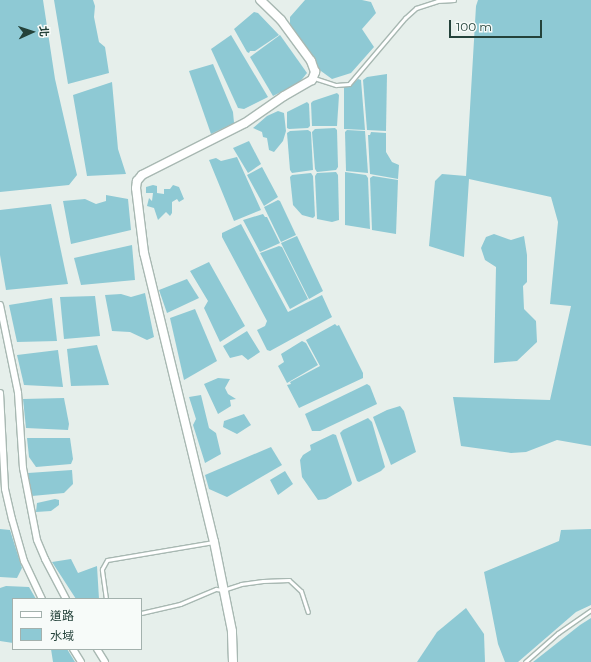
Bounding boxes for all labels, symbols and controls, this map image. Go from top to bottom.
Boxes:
north arrow [12,12,52,52]
scale bar [451,12,544,38]
text: 100 m [456,19,492,34]
text: 北 [37,26,51,37]
legend [12,598,142,650]
text: 道路 [50,608,74,623]
text: 水域 [50,628,74,643]

